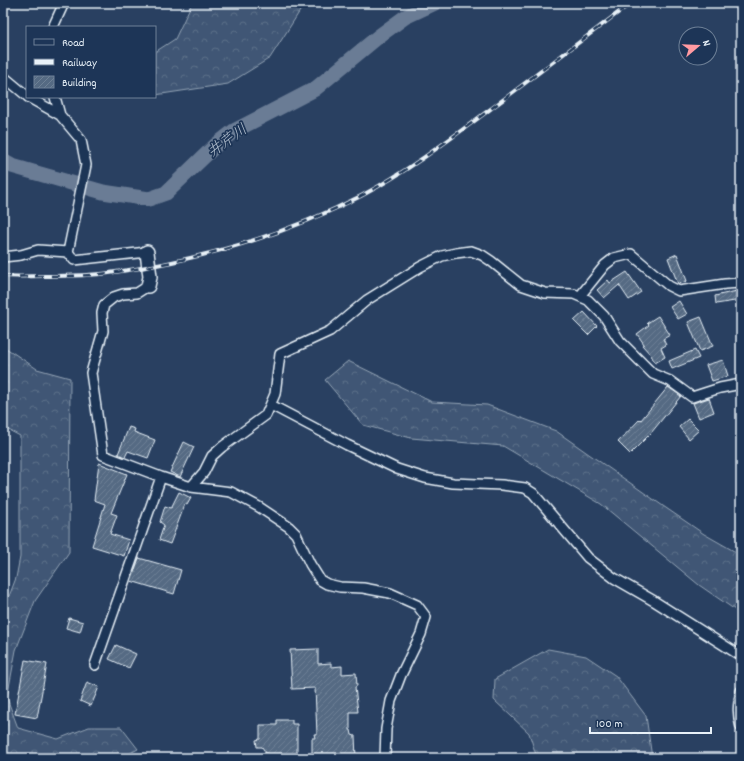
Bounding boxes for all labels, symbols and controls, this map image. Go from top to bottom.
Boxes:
legend [26,26,156,98]
north arrow [678,26,718,66]
text: Road [62,35,84,52]
text: N [697,38,714,49]
text: Railway [62,55,98,72]
text: Building [62,75,97,92]
water label: 井芹川 [204,119,253,164]
scale bar [590,709,711,735]
text: 100 m [596,716,623,733]

